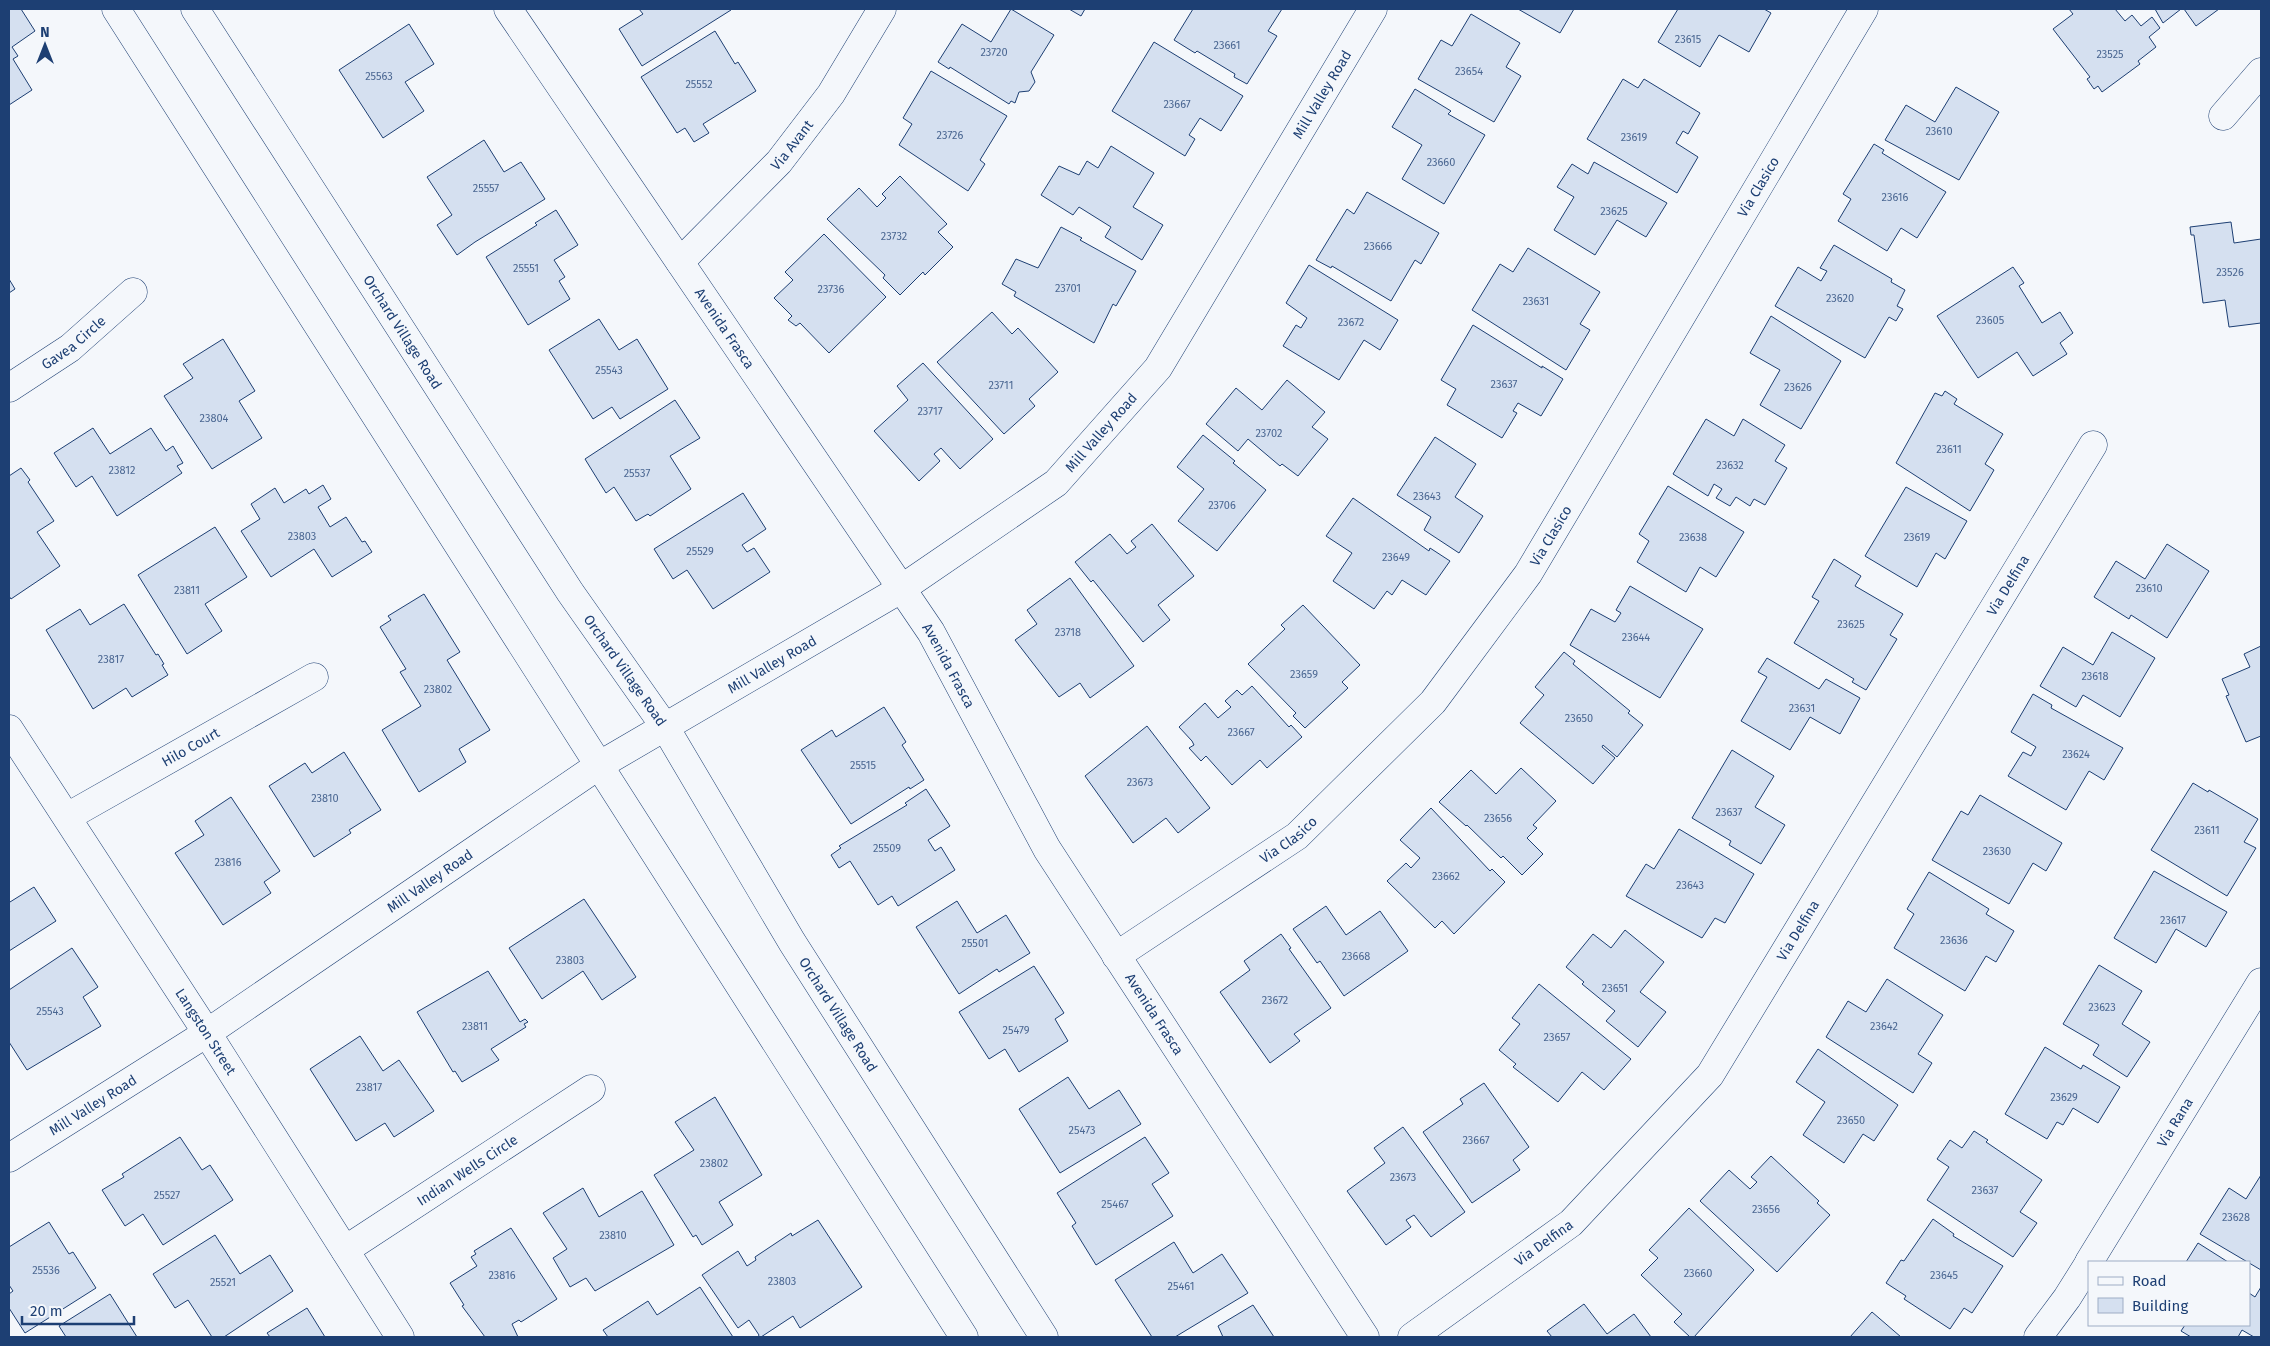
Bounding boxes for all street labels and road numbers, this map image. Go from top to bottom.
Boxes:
street label: Mill Valley Road [1289,47,1355,142]
street label: Via Avant [768,116,817,174]
street label: Via Clasico [1734,154,1783,220]
street label: Orchard Village Road [359,272,445,393]
street label: Avenida Frasca [691,285,758,372]
street label: Gavea Circle [38,312,109,373]
street label: Mill Valley Road [1062,390,1141,476]
street label: Via Clasico [1527,503,1576,569]
street label: Via Delfina [1983,552,2033,619]
street label: Orchard Village Road [580,612,670,730]
street label: Avenida Frasca [918,620,978,711]
street label: Mill Valley Road [725,632,820,697]
street label: Hilo Court [159,724,224,771]
street label: Via Clasico [1257,813,1321,867]
street label: Mill Valley Road [384,846,476,917]
street label: Via Delfina [1774,897,1823,964]
street label: Orchard Village Road [795,954,881,1075]
street label: Avenida Frasca [1121,970,1187,1058]
street label: Langston Street [171,985,240,1079]
street label: Mill Valley Road [46,1072,140,1139]
street label: Via Rana [2154,1095,2197,1150]
street label: Indian Wells Circle [414,1131,521,1210]
street label: Via Delfina [1511,1216,1576,1270]

